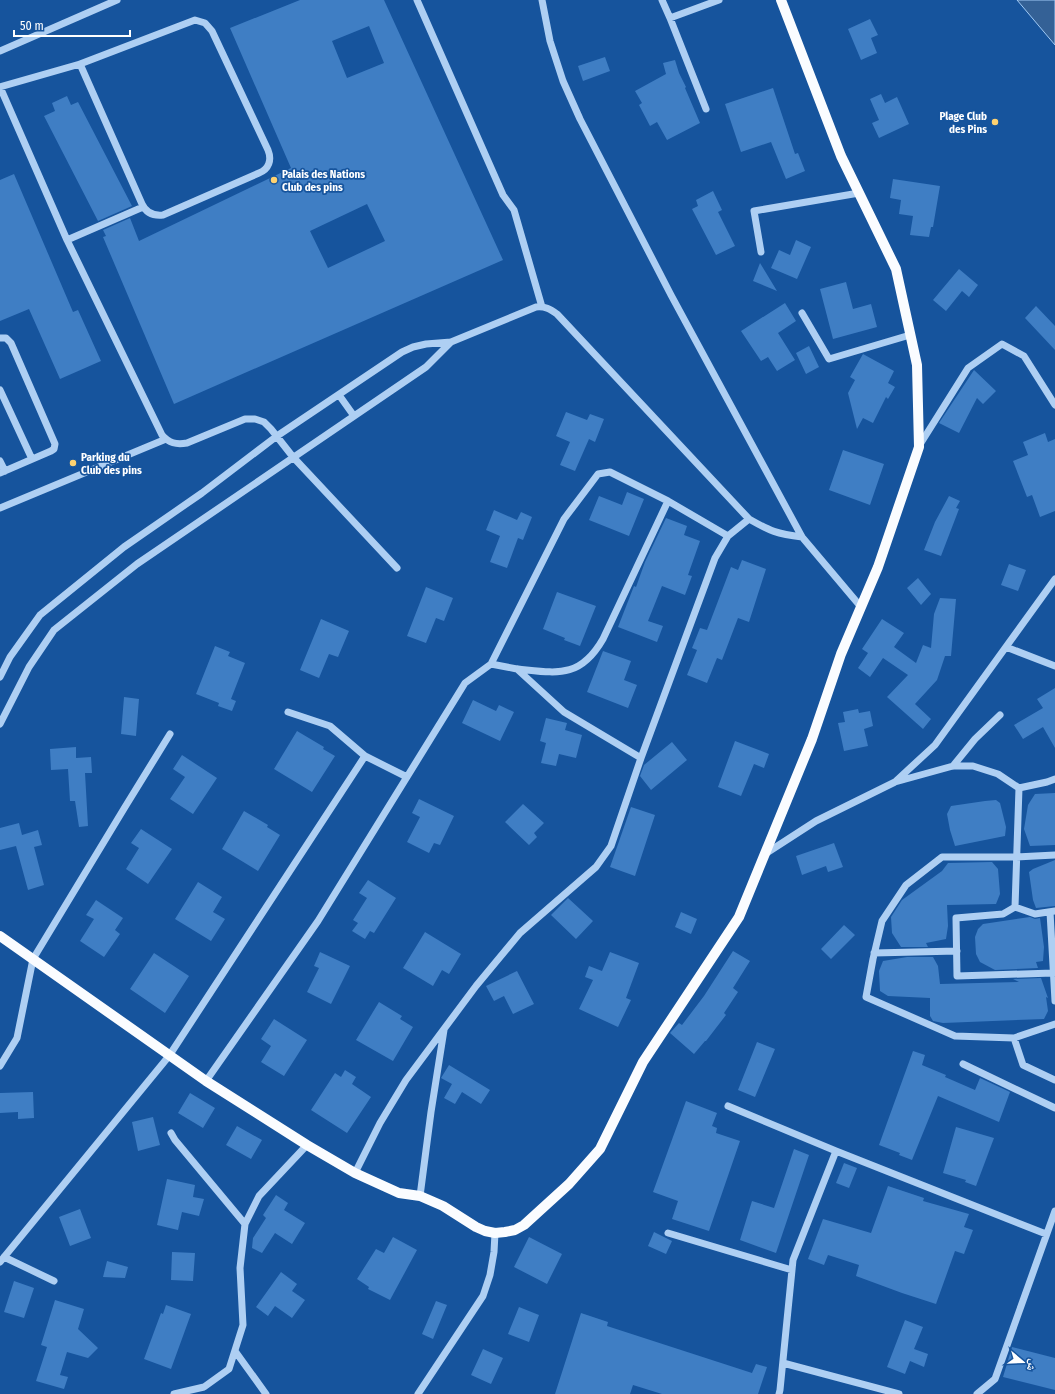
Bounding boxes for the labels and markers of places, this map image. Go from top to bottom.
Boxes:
place label: Plage Club des Pins [939,110,987,136]
marker: Plage Club des Pins [990,117,1000,127]
place label: Palais des Nations Club des pins [282,168,365,194]
marker: Palais des Nations Club des pins [269,175,279,185]
place label: Parking du Club des pins [81,451,142,477]
marker: Parking du Club des pins [68,458,78,468]

